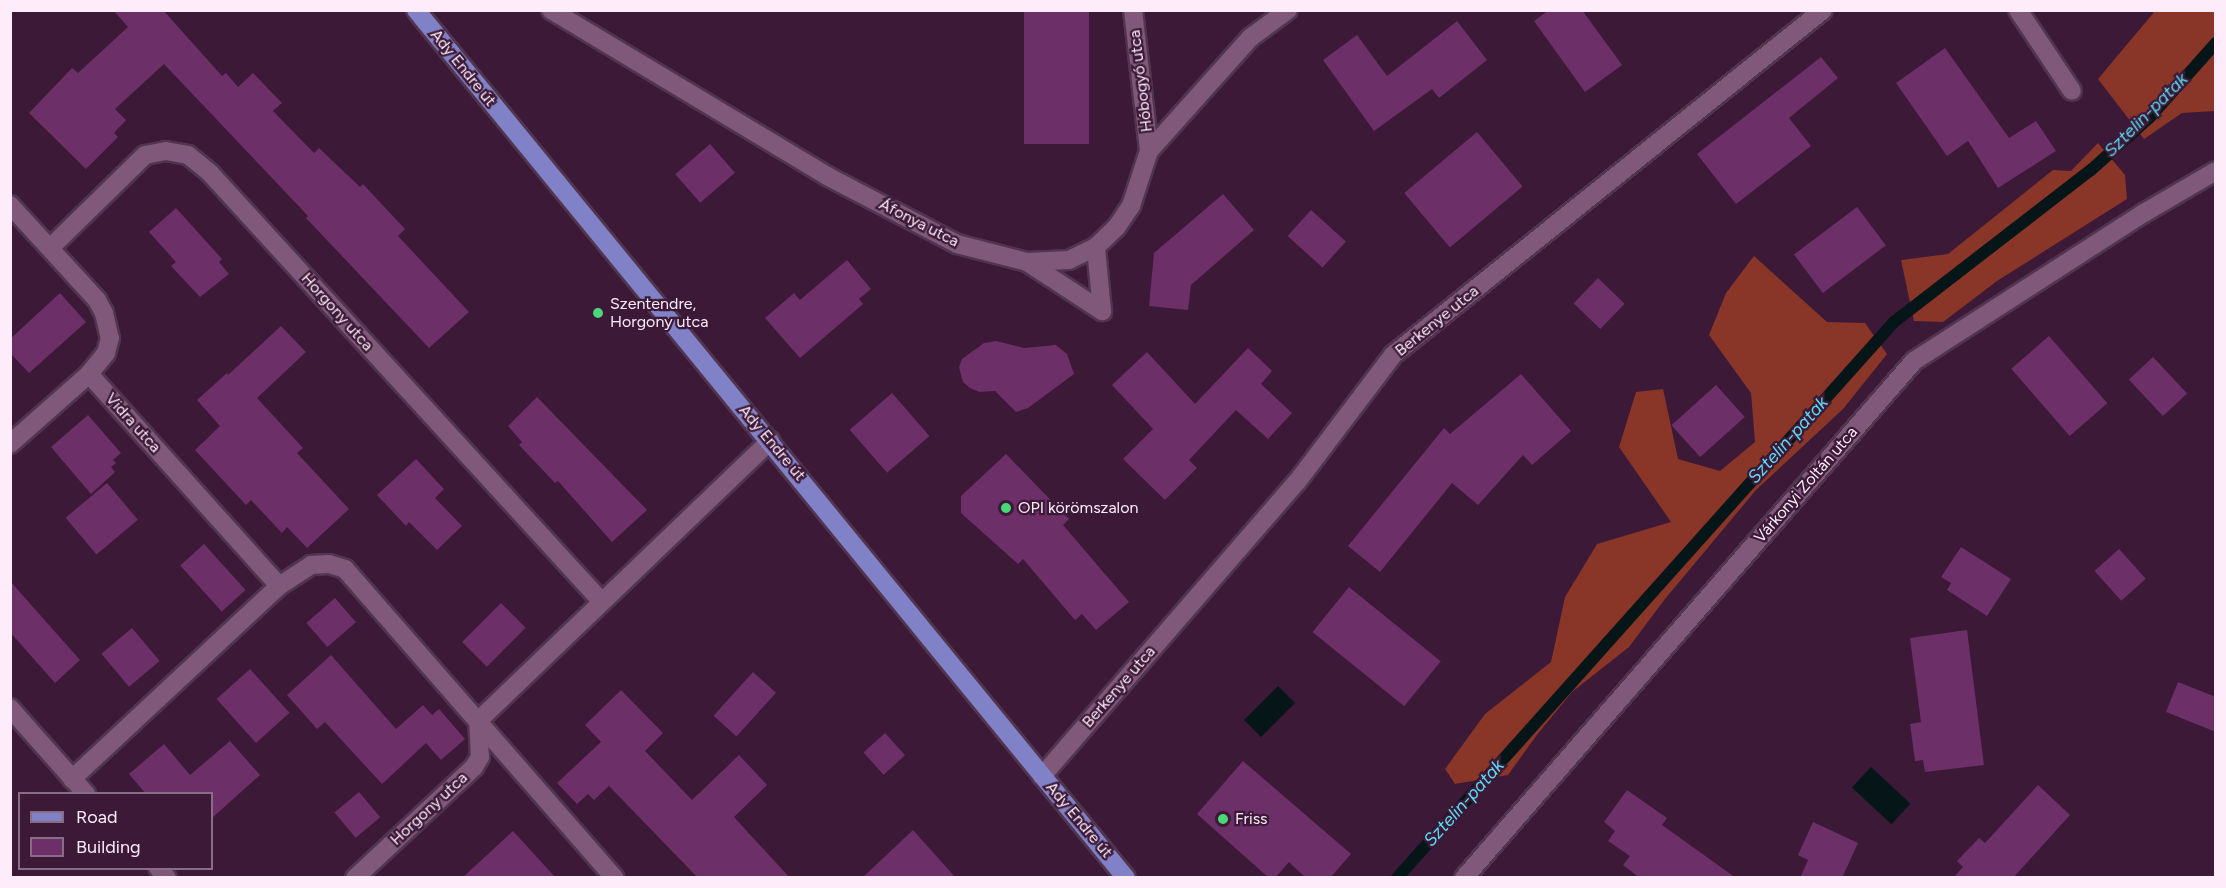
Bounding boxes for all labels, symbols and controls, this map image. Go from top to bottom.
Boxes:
street label: Ady Endre út [426,26,500,110]
street label: Hóbogyó utca [1125,29,1157,133]
water label: Sztelin-patak [2100,69,2192,161]
street label: Áfonya utca [876,195,962,251]
street label: Horgony utca [297,269,377,355]
street label: Berkenye utca [1391,282,1483,360]
place label: Szentendre, Horgony utca [610,294,708,332]
marker: Szentendre, Horgony utca [591,306,605,320]
street label: Vidra utca [101,389,165,457]
water label: Sztelin-patak [1743,392,1833,488]
street label: Ady Endre út [735,401,809,485]
street label: Várkonyi Zoltán utca [1750,423,1862,547]
place label: OPI körömszalon [1018,498,1138,518]
marker: OPI körömszalon [999,501,1013,515]
street label: Berkenye utca [1078,642,1160,732]
water label: Sztelin-patak [1419,755,1509,851]
street label: Horgony utca [387,768,471,850]
street label: Ady Endre út [1042,778,1116,862]
legend [18,792,213,870]
text: Road [76,806,117,828]
place label: Friss [1235,809,1268,829]
marker: Friss [1216,812,1230,826]
text: Building [76,836,141,858]

